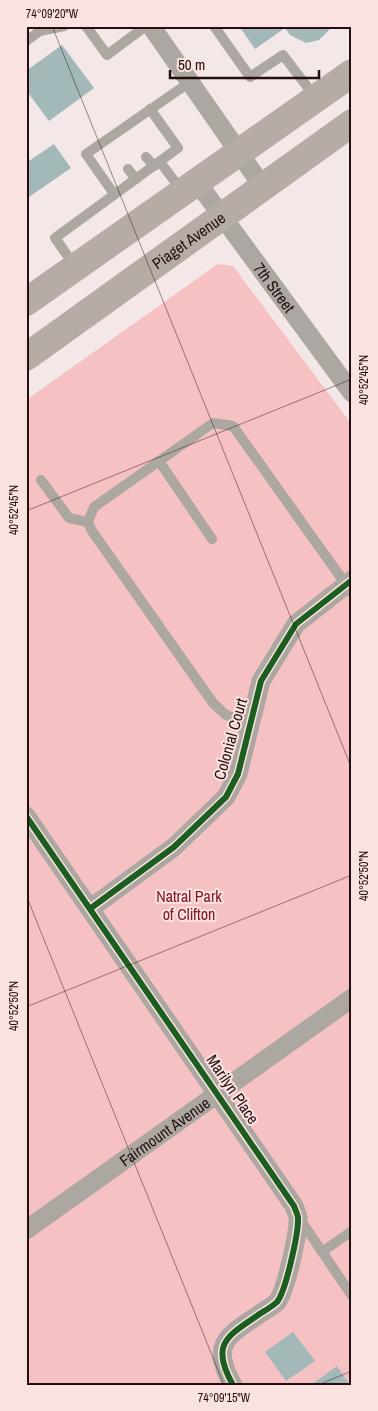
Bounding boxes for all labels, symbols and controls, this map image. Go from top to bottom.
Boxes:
text: 74°09'20"W [26,6,79,22]
scale bar [170,48,319,80]
text: 50 m [178,54,205,75]
street label: Piaget Avenue [147,207,229,274]
street label: 7th Street [249,258,300,317]
text: 40°52'45"N [356,355,372,405]
text: 40°52'45"N [6,485,22,535]
street label: Colonial Court [208,695,252,782]
text: 40°52'50"N [356,851,372,901]
park label: Natral Park of Clifton [156,885,222,925]
text: 40°52'50"N [6,981,22,1031]
street label: Marilyn Place [202,1050,264,1128]
street label: Fairmount Avenue [115,1092,214,1171]
text: 74°09'15"W [198,1390,251,1406]

